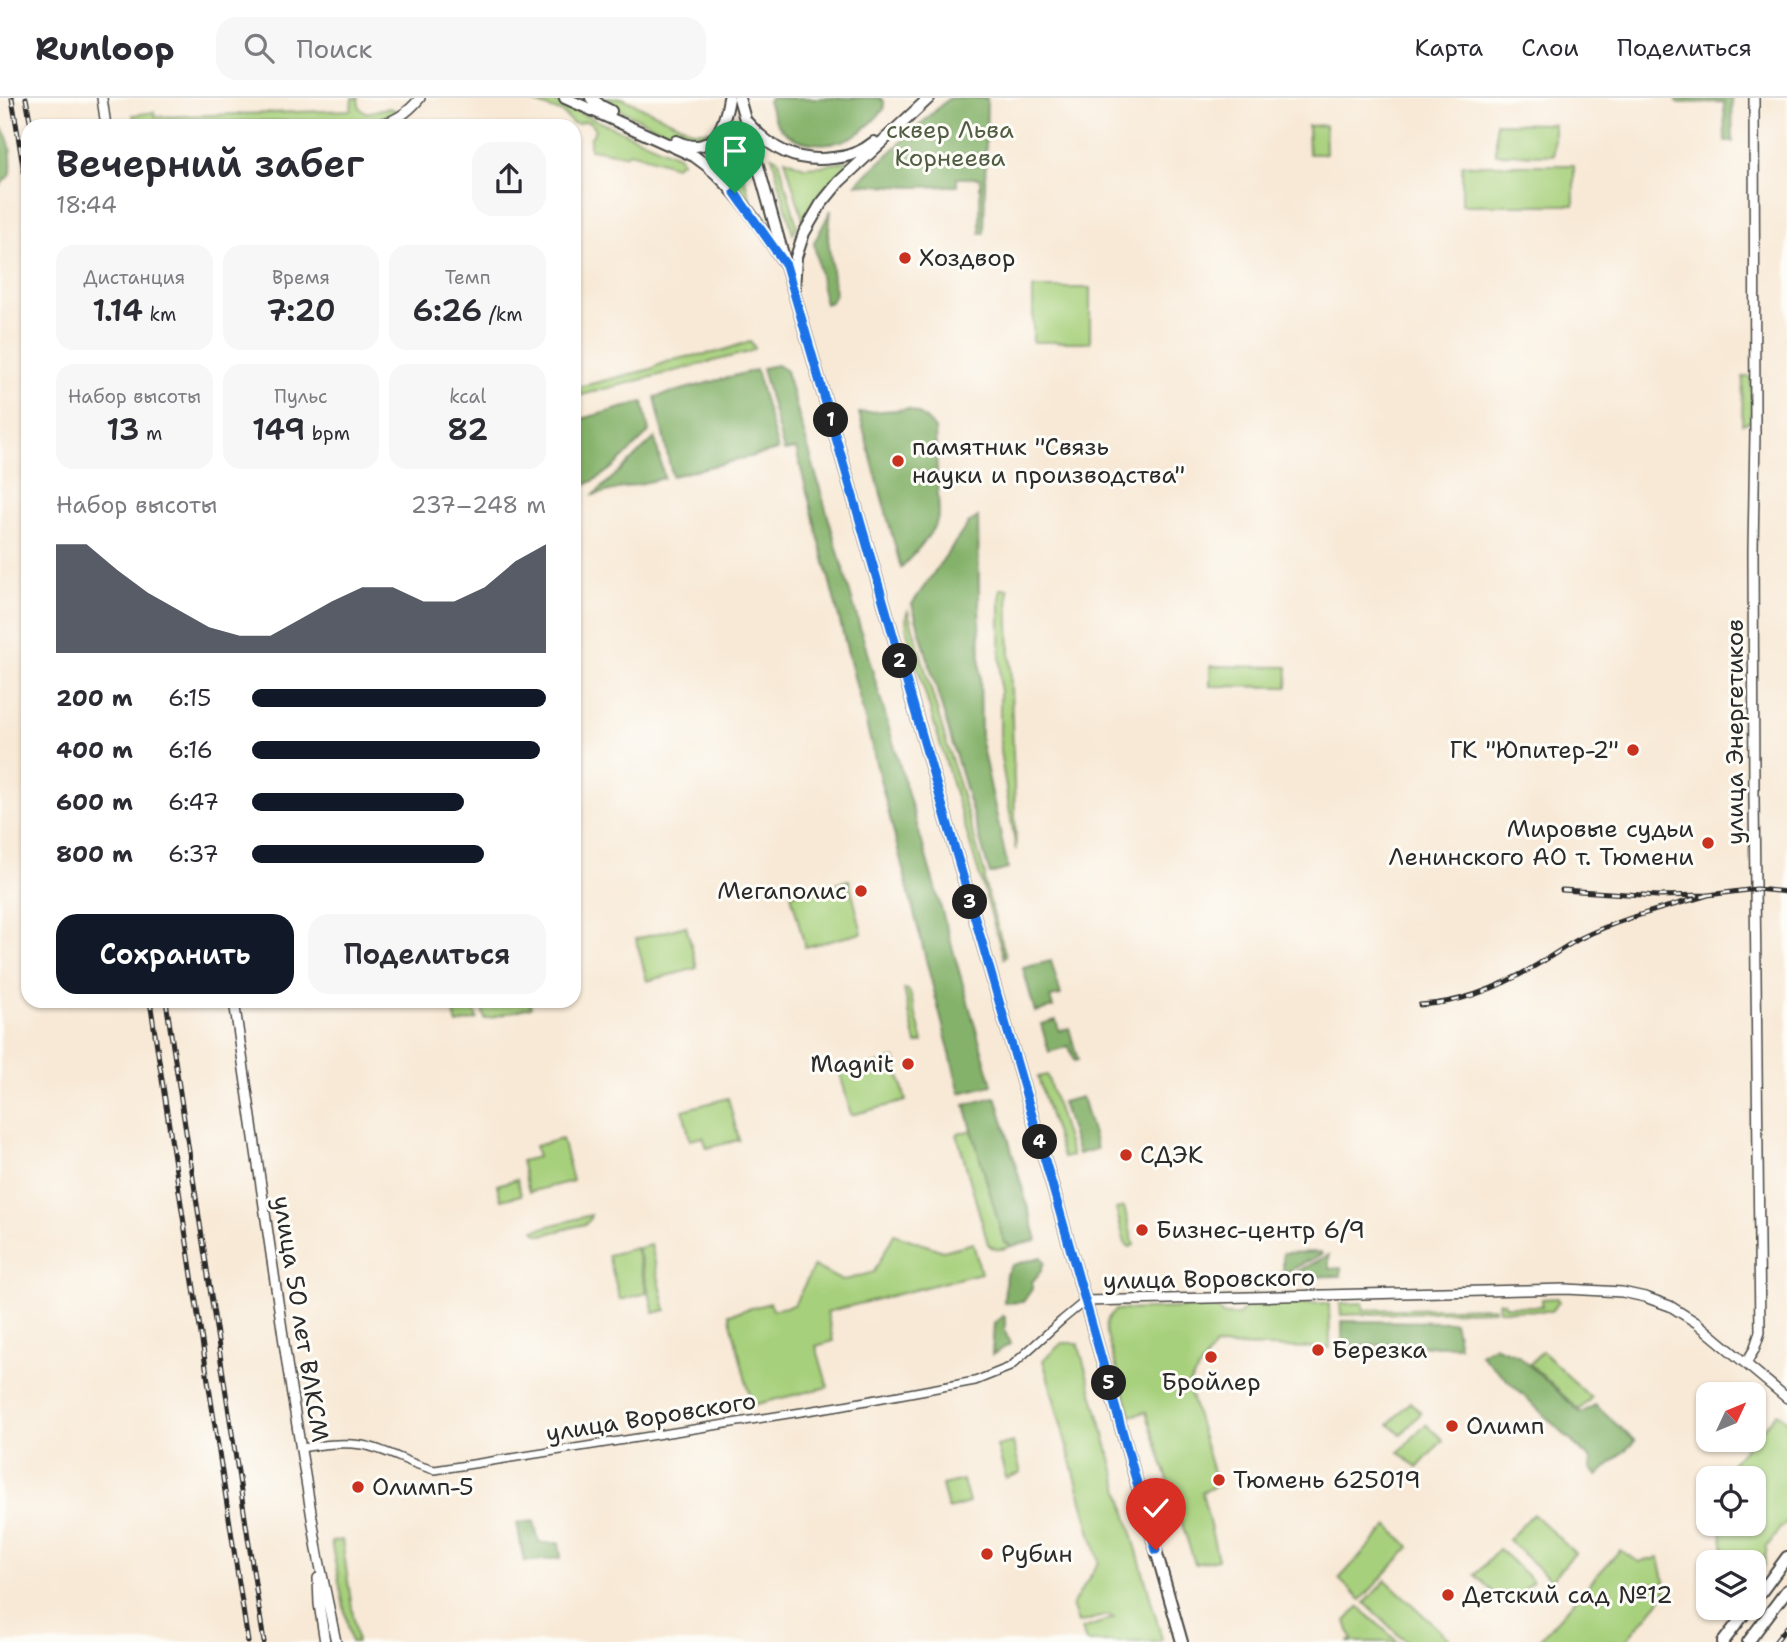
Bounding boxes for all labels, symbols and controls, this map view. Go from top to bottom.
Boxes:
search box [216,17,706,80]
text: Runloop [35,26,174,71]
icon: search [240,29,278,67]
text: Поиск [296,31,372,66]
text: Карта [1415,32,1483,64]
text: Слои [1521,32,1579,64]
text: Поделиться [1617,32,1752,64]
park label: сквер Льва Корнеева [886,114,1014,174]
pin [705,121,765,193]
icon: arrive [716,132,754,170]
text: Вечерний забег [56,138,364,189]
button: share [472,142,546,216]
text: 18:44 [56,190,117,220]
place label: Хоздвор [919,242,1015,274]
marker: Хоздвор [897,250,913,266]
text: Дистанция [83,265,185,290]
text: Время [272,265,330,290]
text: Темп [445,265,491,290]
text: 1.14 [92,290,143,331]
text: 7:20 [266,290,336,331]
text: 6:26 [413,290,482,331]
text: km [143,302,176,327]
text: /km [482,302,523,327]
text: Набор высоты [68,384,201,409]
text: Пульс [274,384,328,409]
text: kcal [449,384,486,409]
pin: 1 [814,402,848,438]
text: 1 [826,407,835,432]
text: 13 [106,409,140,450]
text: 149 [252,409,305,450]
text: 82 [447,409,488,450]
text: m [140,421,162,446]
text: bpm [305,421,350,446]
place label: памятник "Связь науки и производства" [912,431,1185,491]
marker: памятник "Связь науки и производства" [890,453,906,469]
text: Набор высоты [56,490,217,520]
text: 237–248 m [411,490,546,520]
street label: улица Энергетиков [1719,619,1751,845]
pin: 2 [883,644,918,678]
text: 2 [893,648,906,673]
text: 200 m [56,683,133,713]
text: 6:15 [168,683,211,713]
place label: ГК "Юпитер-2" [1450,734,1619,766]
text: 400 m [56,735,133,765]
text: 6:16 [168,735,213,765]
marker: ГК "Юпитер-2" [1625,742,1641,758]
text: 600 m [56,787,133,817]
text: 6:47 [168,787,219,817]
place label: Мировые судьи Ленинского АО т. Тюмени [1389,813,1694,873]
marker: Мировые судьи Ленинского АО т. Тюмени [1700,835,1716,851]
text: 800 m [56,839,133,869]
text: 6:37 [168,839,219,869]
place label: Мегаполис [717,875,847,907]
marker: Мегаполис [853,883,869,899]
pin: 3 [953,884,988,920]
text: 3 [963,889,976,914]
button: Сохранить [56,914,294,994]
button: Поделиться [308,914,546,994]
place label: Magnit [810,1048,894,1080]
marker: Magnit [900,1056,916,1072]
pin: 4 [1023,1124,1058,1160]
text: 4 [1033,1129,1046,1154]
place label: СДЭК [1140,1139,1204,1171]
marker: СДЭК [1118,1147,1134,1163]
street label: улица 50 лет ВЛКСМ [266,1193,336,1445]
place label: Бизнес-центр 6/9 [1156,1214,1365,1246]
marker: Бизнес-центр 6/9 [1134,1222,1150,1238]
street label: улица Воровского [1103,1261,1315,1297]
place label: Березка [1332,1334,1427,1366]
marker: Березка [1310,1342,1326,1358]
marker: Бройлер [1203,1349,1219,1365]
pin: 5 [1092,1366,1126,1400]
place label: Бройлер [1161,1366,1261,1398]
text: 5 [1103,1370,1114,1395]
north arrow [1696,1382,1766,1452]
map controls [1696,1382,1766,1620]
street label: улица Воровского [544,1385,758,1449]
place label: Олимп [1466,1410,1544,1442]
marker: Олимп [1444,1418,1460,1434]
place label: Тюмень 625019 [1233,1464,1421,1496]
button: locate [1696,1466,1766,1536]
place label: Олимп-5 [372,1471,474,1503]
marker: Тюмень 625019 [1211,1472,1227,1488]
pin [1126,1478,1186,1550]
marker: Олимп-5 [350,1479,366,1495]
icon: check [1137,1489,1175,1527]
place label: Рубин [1001,1538,1073,1570]
marker: Рубин [979,1546,995,1562]
button: layers [1696,1550,1766,1620]
place label: Детский сад №12 [1462,1579,1673,1611]
marker: Детский сад №12 [1440,1587,1456,1603]

